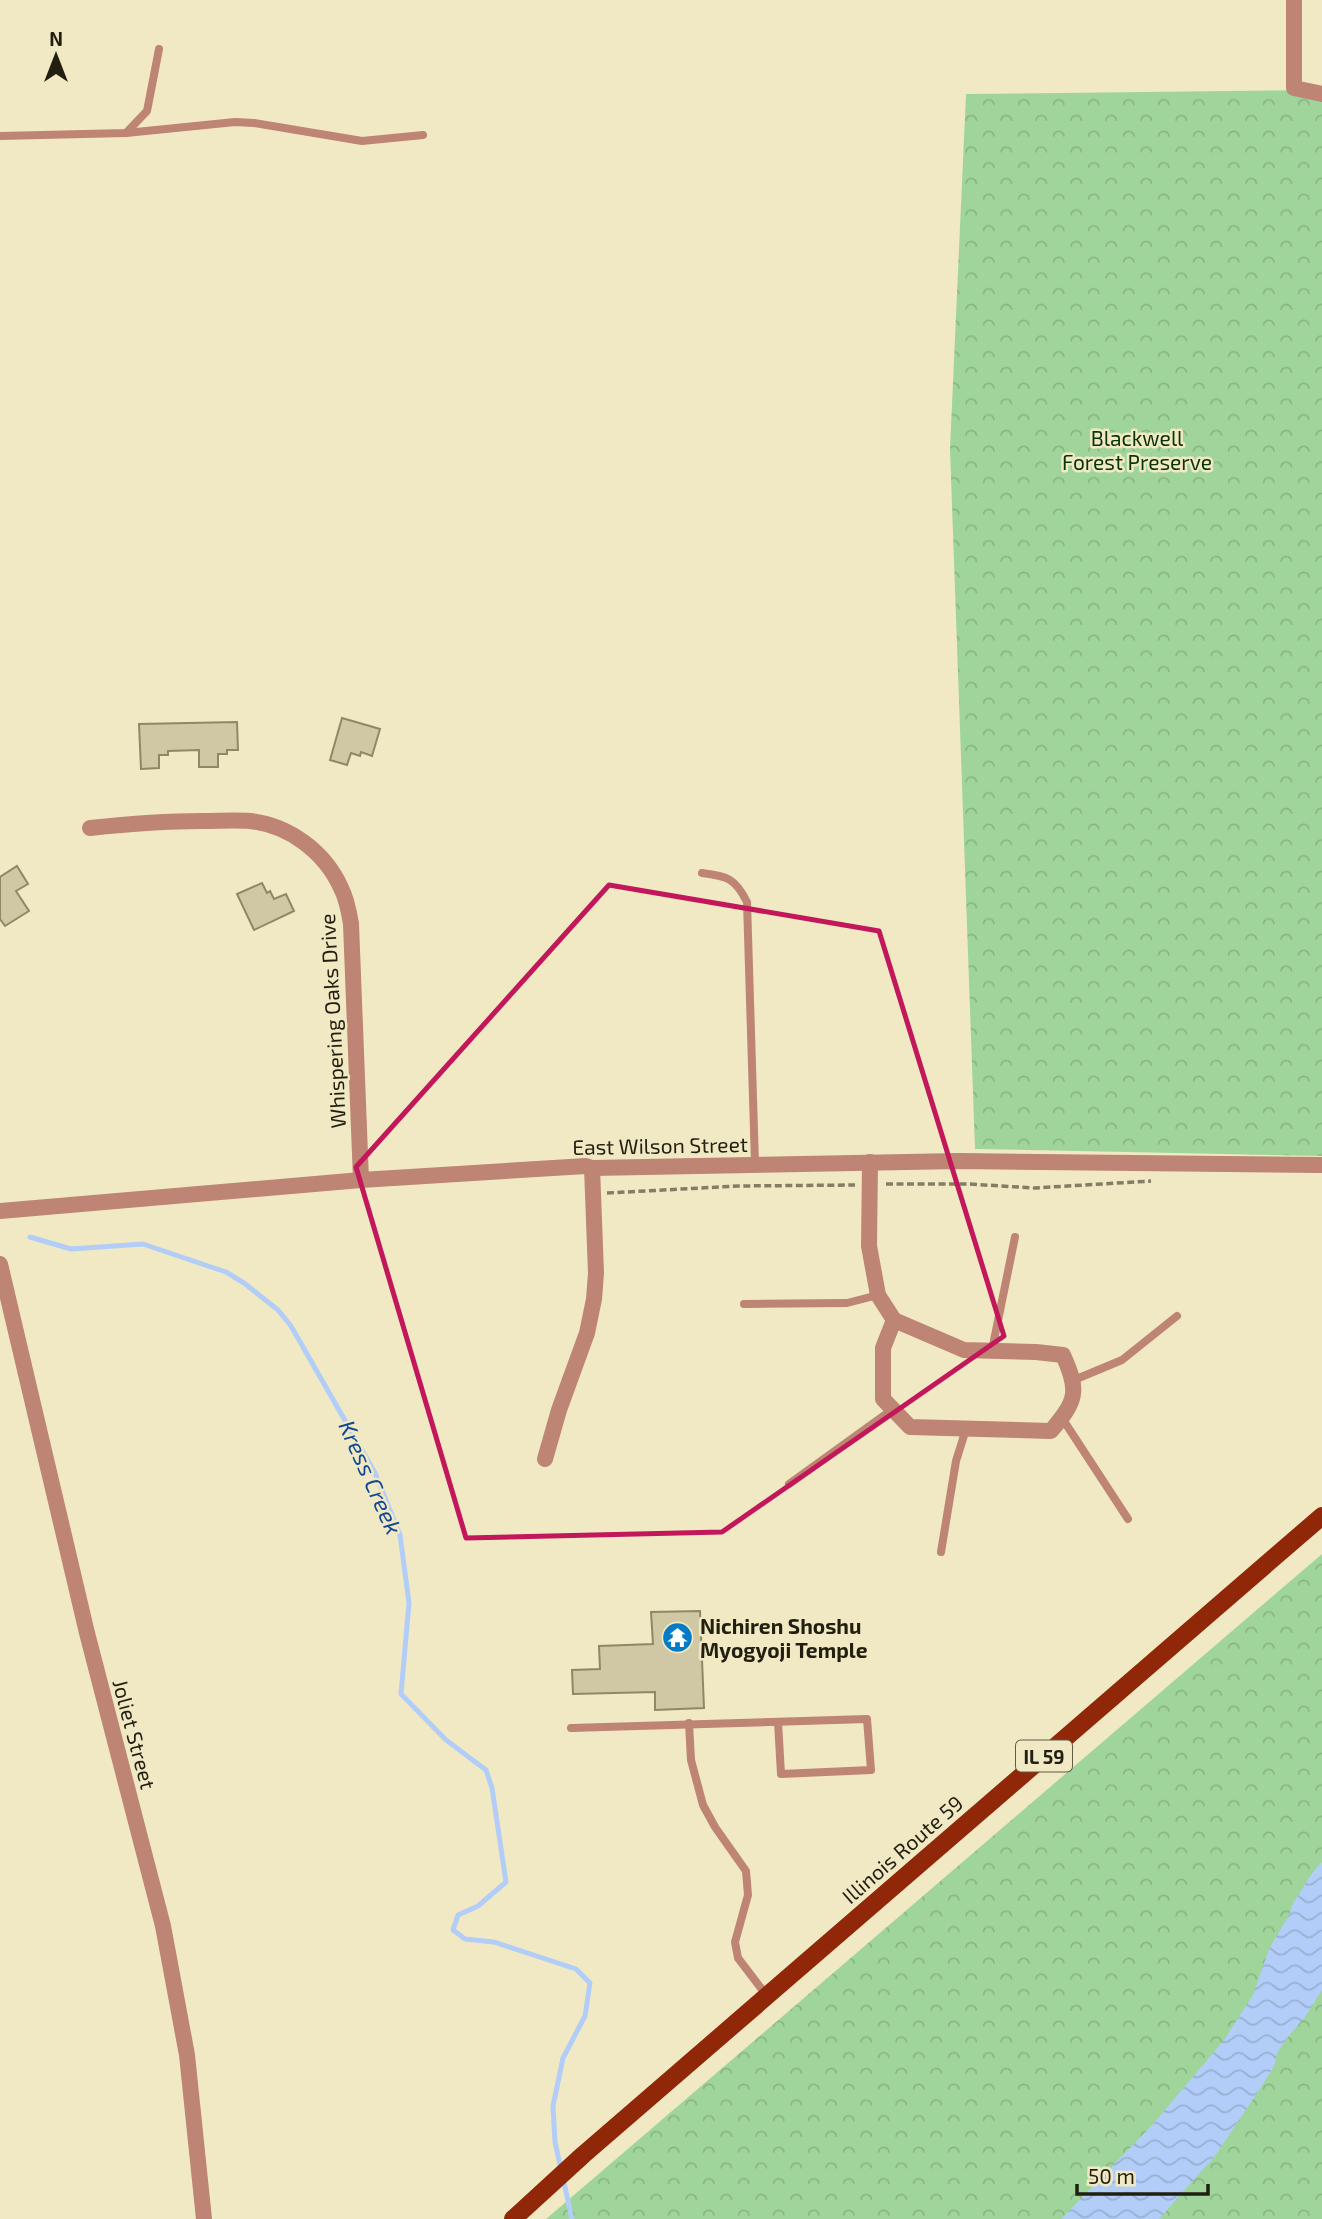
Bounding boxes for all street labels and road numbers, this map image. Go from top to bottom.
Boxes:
street label: Whispering Oaks Drive [314,913,350,1129]
street label: East Wilson Street [572,1131,748,1159]
street label: Joliet Street [108,1676,162,1792]
road number: IL 59 [1016,1740,1072,1772]
street label: Illinois Route 59 [836,1790,968,1908]

